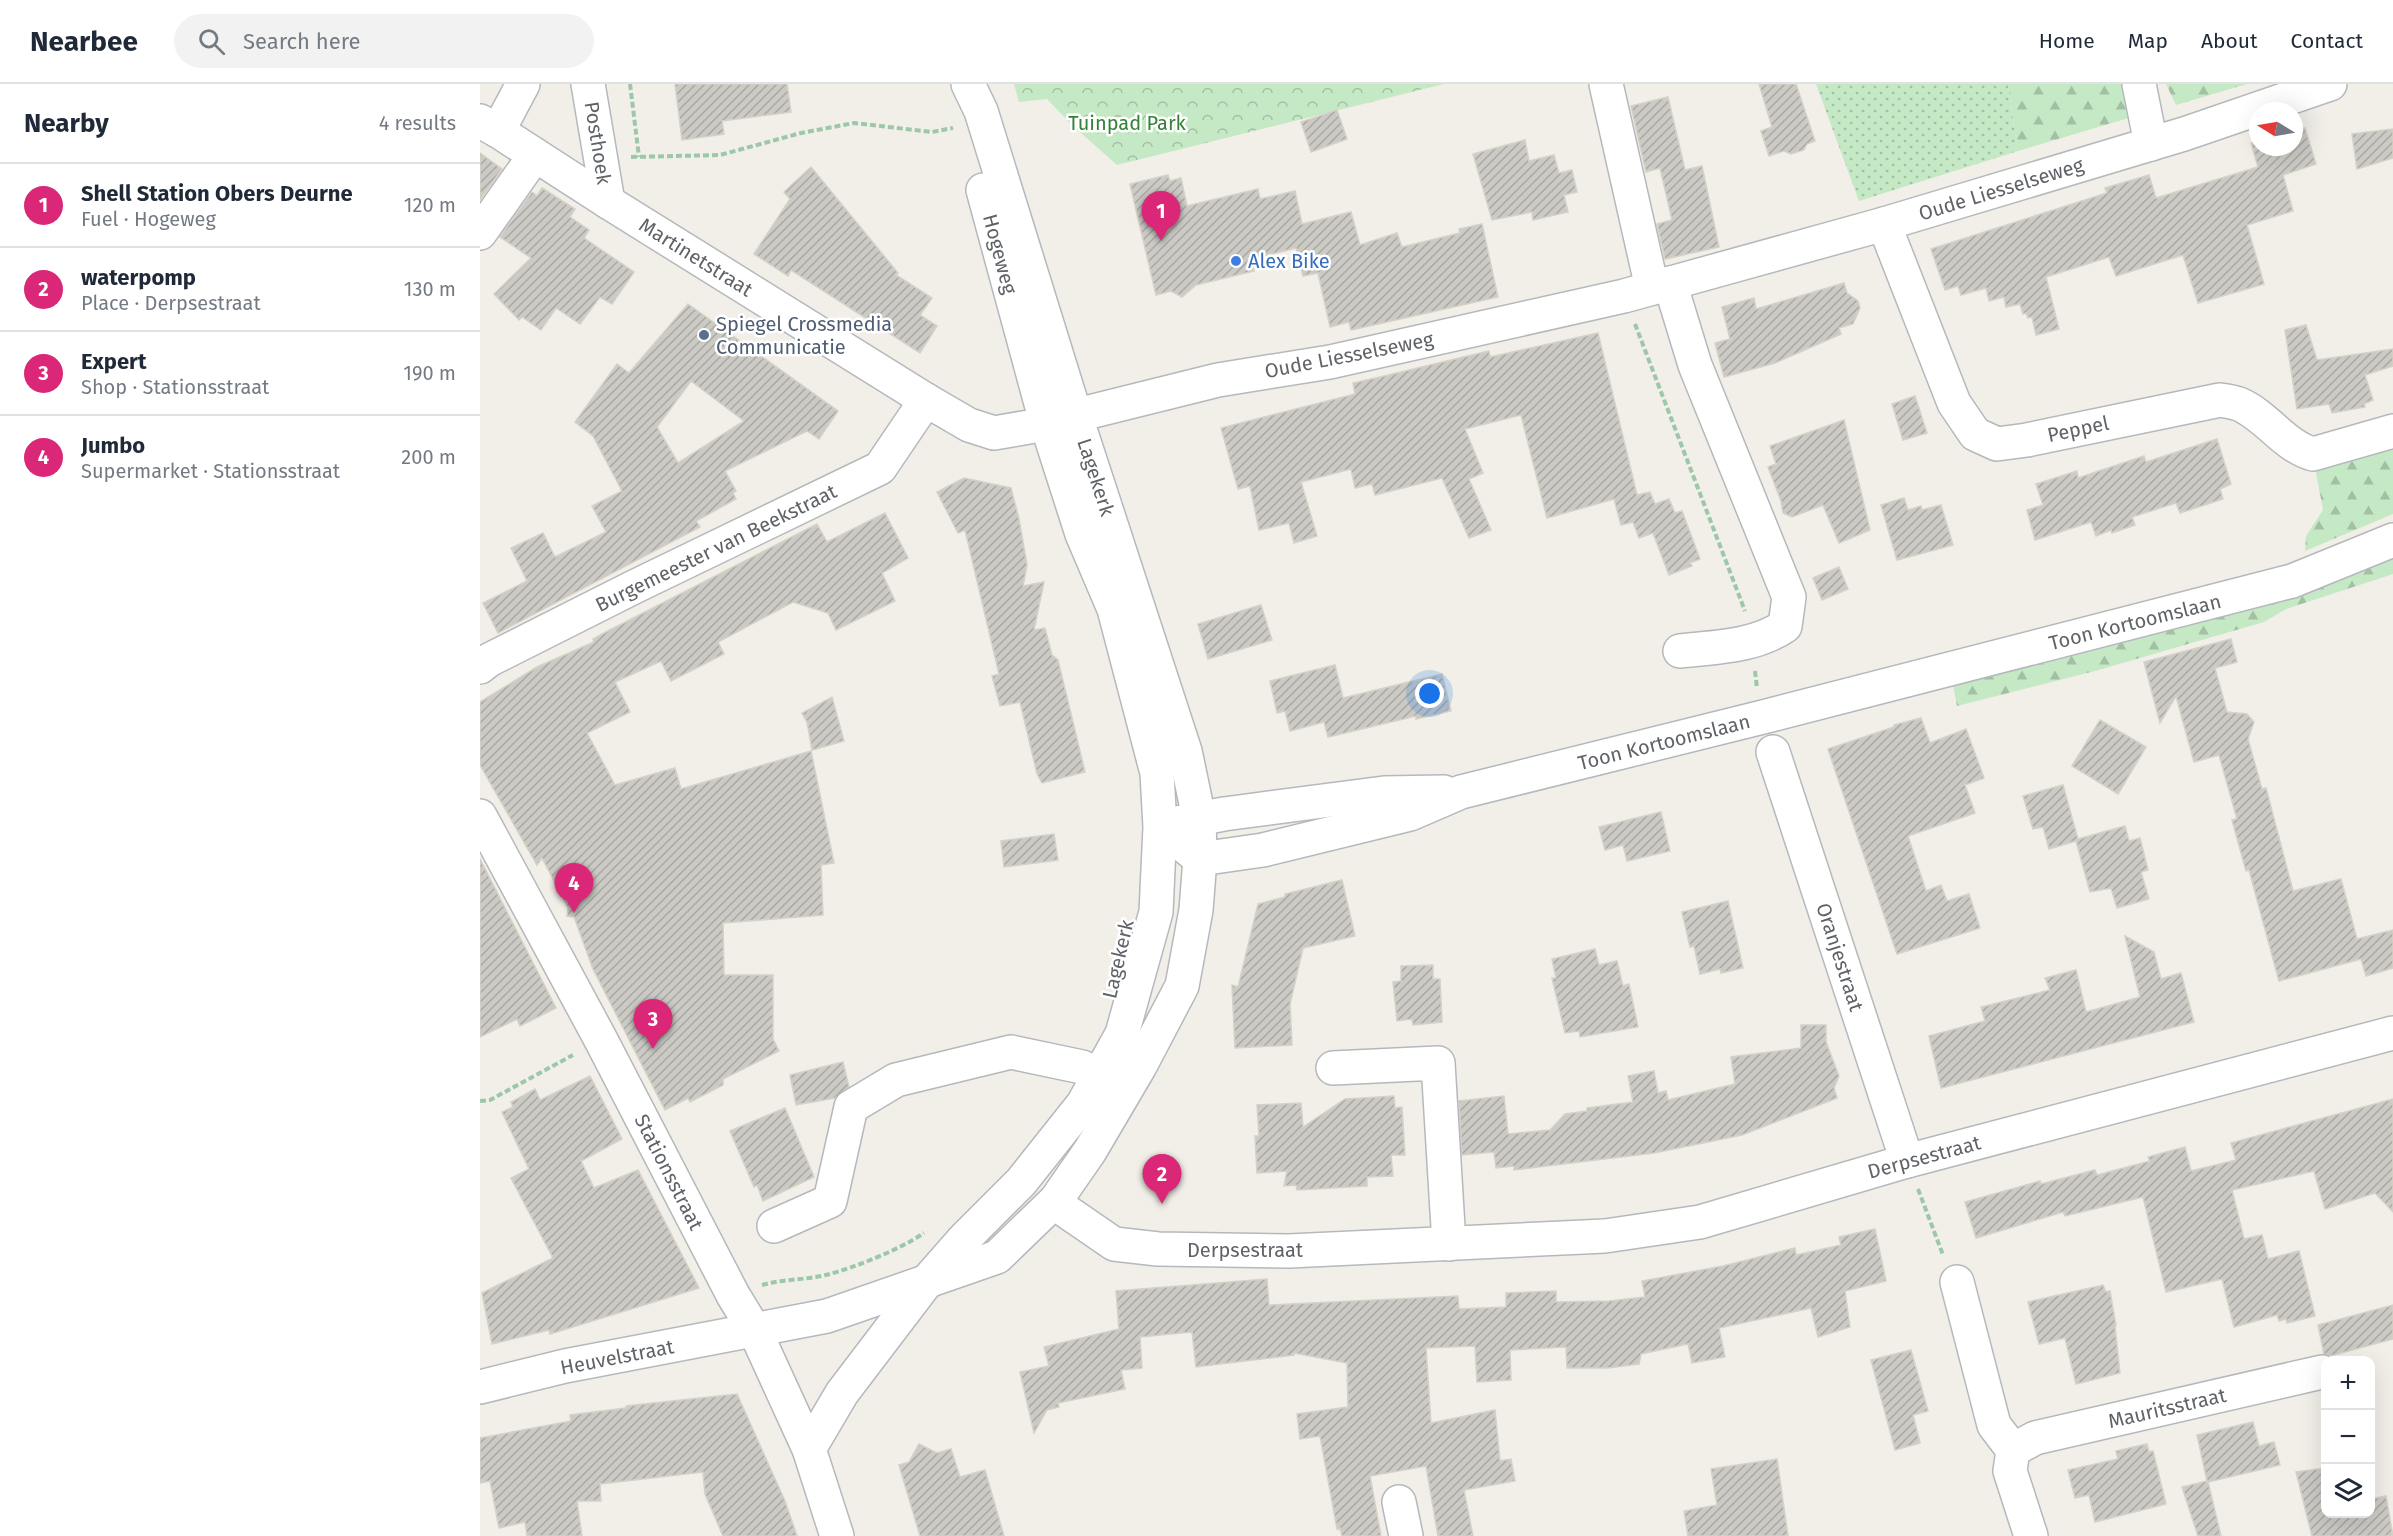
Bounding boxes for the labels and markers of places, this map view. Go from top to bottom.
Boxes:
pin: 1 [1142,192,1180,241]
place label: Alex Bike [1248,249,1330,273]
marker: Alex Bike [1229,254,1243,268]
place label: Spiegel Crossmedia Communicatie [716,312,892,359]
marker: Spiegel Crossmedia Communicatie [697,328,711,342]
pin: 4 [554,864,593,913]
pin: 3 [634,1000,672,1049]
pin: 2 [1142,1154,1182,1204]

